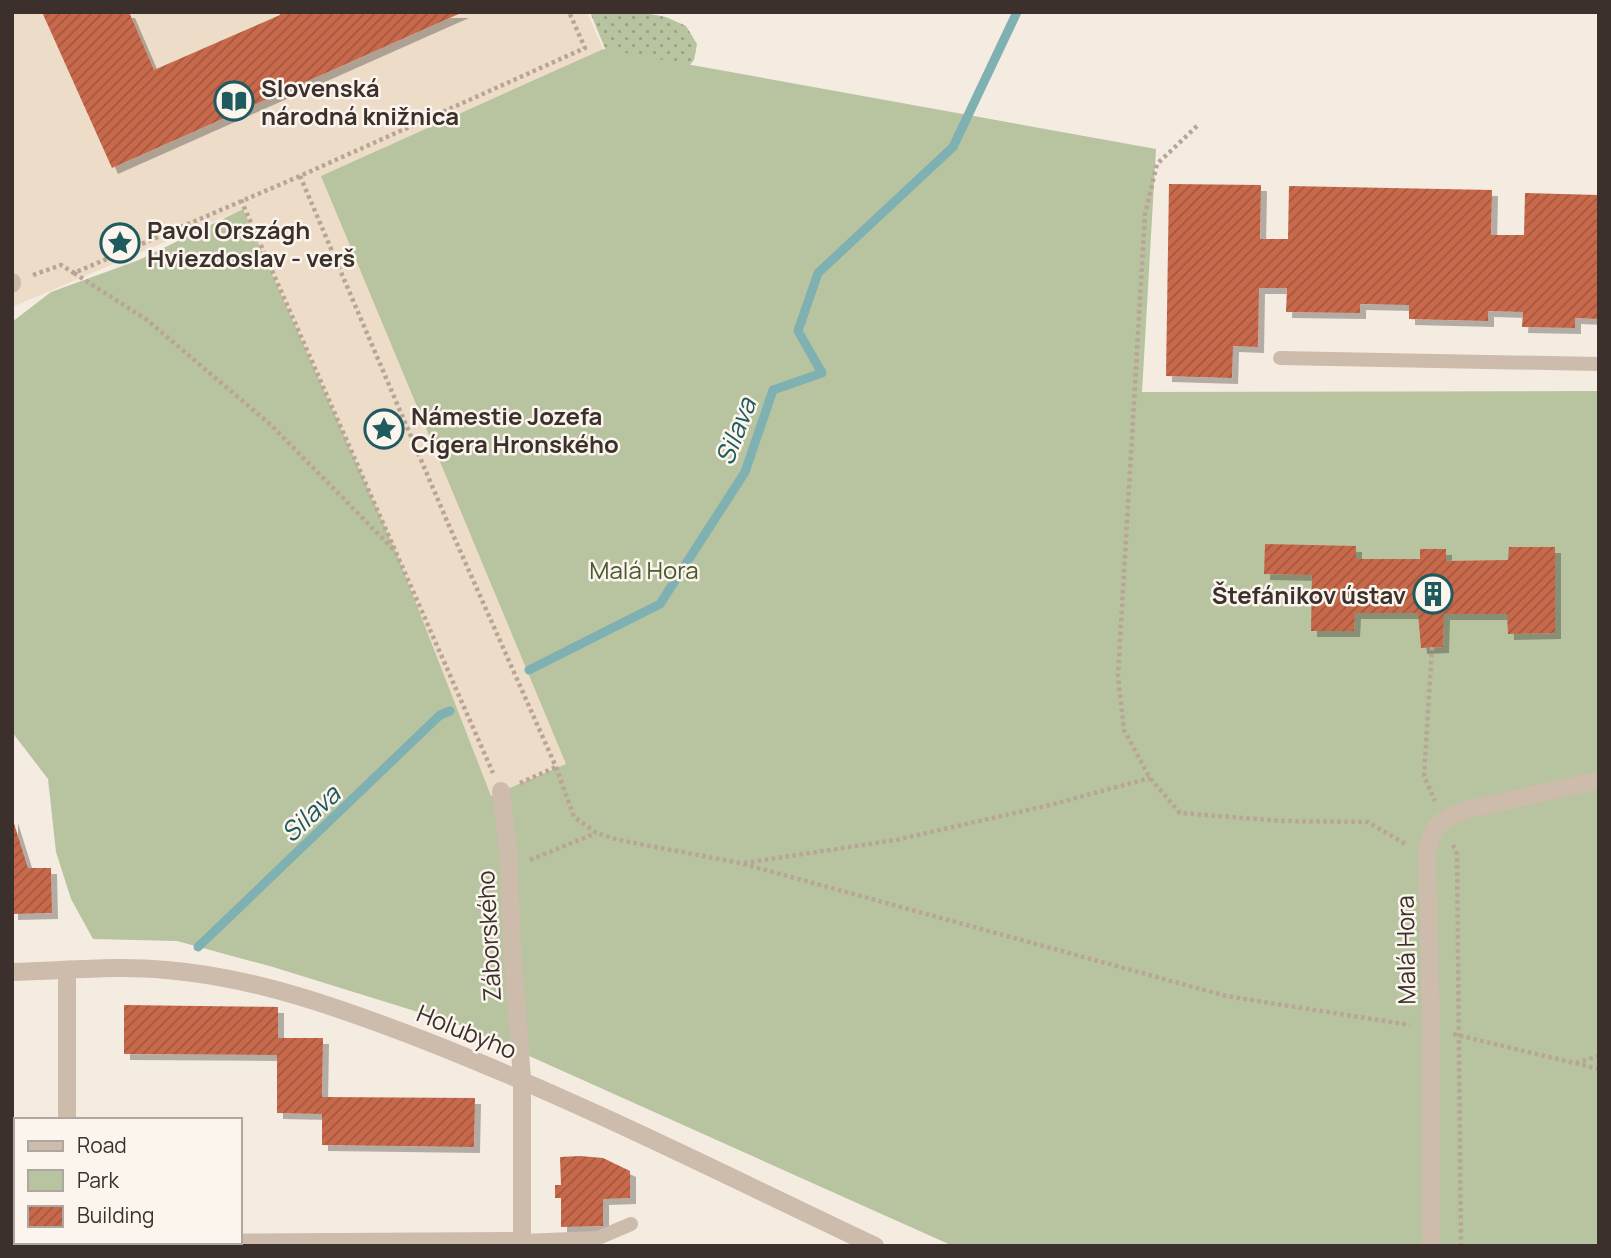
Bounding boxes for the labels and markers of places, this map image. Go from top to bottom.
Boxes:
place label: Slovenská národná knižnica [261,71,459,132]
library icon: Slovenská národná knižnica [213,80,255,122]
place label: Pavol Országh Hviezdoslav - verš [147,213,355,274]
place icon: Pavol Országh Hviezdoslav - verš [99,222,141,264]
place label: Námestie Jozefa Cígera Hronského [411,399,619,460]
place icon: Námestie Jozefa Cígera Hronského [363,408,405,450]
building icon: Štefánikov ústav [1412,573,1454,615]
place label: Štefánikov ústav [1212,578,1406,611]

